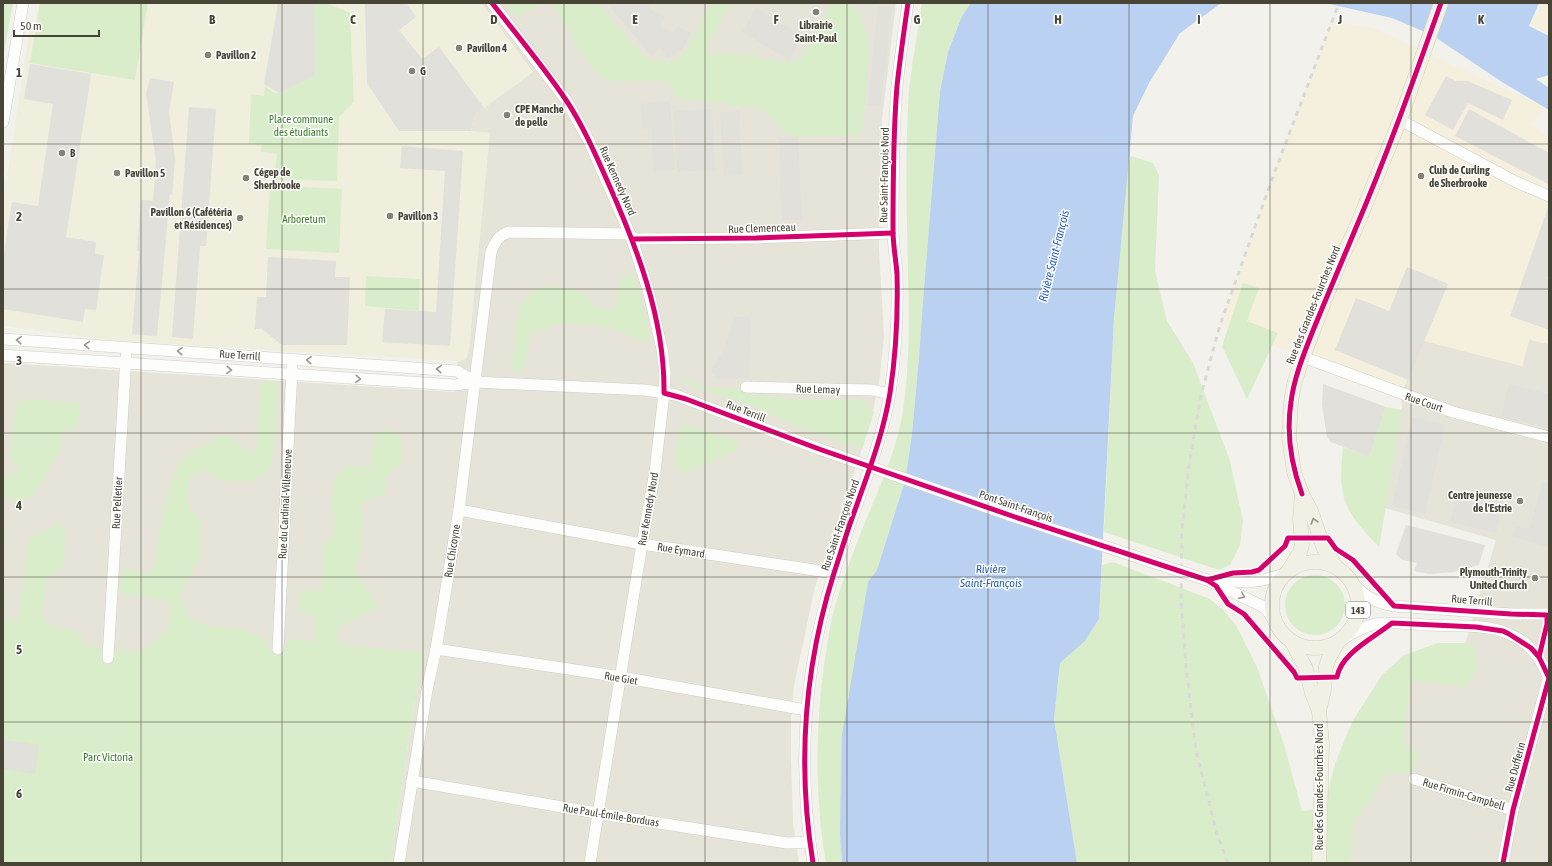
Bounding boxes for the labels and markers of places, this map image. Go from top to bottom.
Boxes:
marker: Librairie Saint-Paul [811,7,821,17]
place label: Librairie Saint-Paul [795,19,838,44]
place label: Pavillon 4 [467,42,507,54]
marker: Pavillon 4 [454,43,464,53]
place label: Pavillon 2 [216,49,256,61]
marker: Pavillon 2 [203,50,213,60]
place label: G [420,65,426,77]
marker: G [407,66,417,76]
place label: CPE Manche de pelle [515,103,564,128]
marker: CPE Manche de pelle [502,110,512,120]
place label: B [70,147,76,159]
marker: B [57,148,67,158]
place label: Club de Curling de Sherbrooke [1429,164,1490,189]
place label: Cégep de Sherbrooke [254,166,301,191]
place label: Pavillon 5 [125,167,165,179]
marker: Pavillon 5 [112,168,122,178]
marker: Club de Curling de Sherbrooke [1416,171,1426,181]
marker: Cégep de Sherbrooke [241,173,251,183]
place label: Pavillon 6 (Cafétéria et Résidences) [151,206,232,231]
place label: Pavillon 3 [398,210,438,222]
marker: Pavillon 3 [385,211,395,221]
marker: Pavillon 6 (Cafétéria et Résidences) [235,213,245,223]
place label: Centre jeunesse de l'Estrie [1448,489,1512,514]
marker: Centre jeunesse de l'Estrie [1515,496,1525,506]
place label: Plymouth-Trinity United Church [1460,566,1527,591]
marker: Plymouth-Trinity United Church [1530,573,1540,583]

